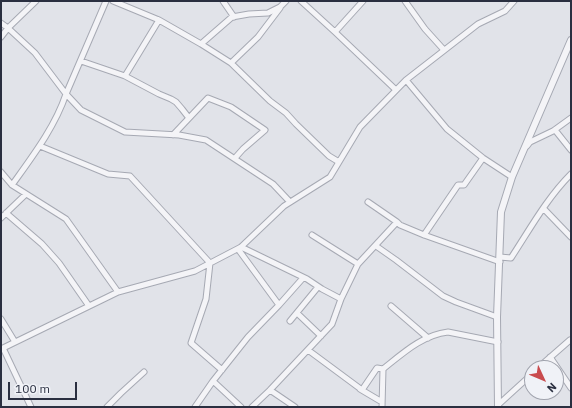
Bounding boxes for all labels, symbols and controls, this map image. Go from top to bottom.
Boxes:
north arrow [524,360,564,400]
scale bar [10,374,79,400]
text: N [544,380,560,395]
text: 100 m [15,381,50,396]

